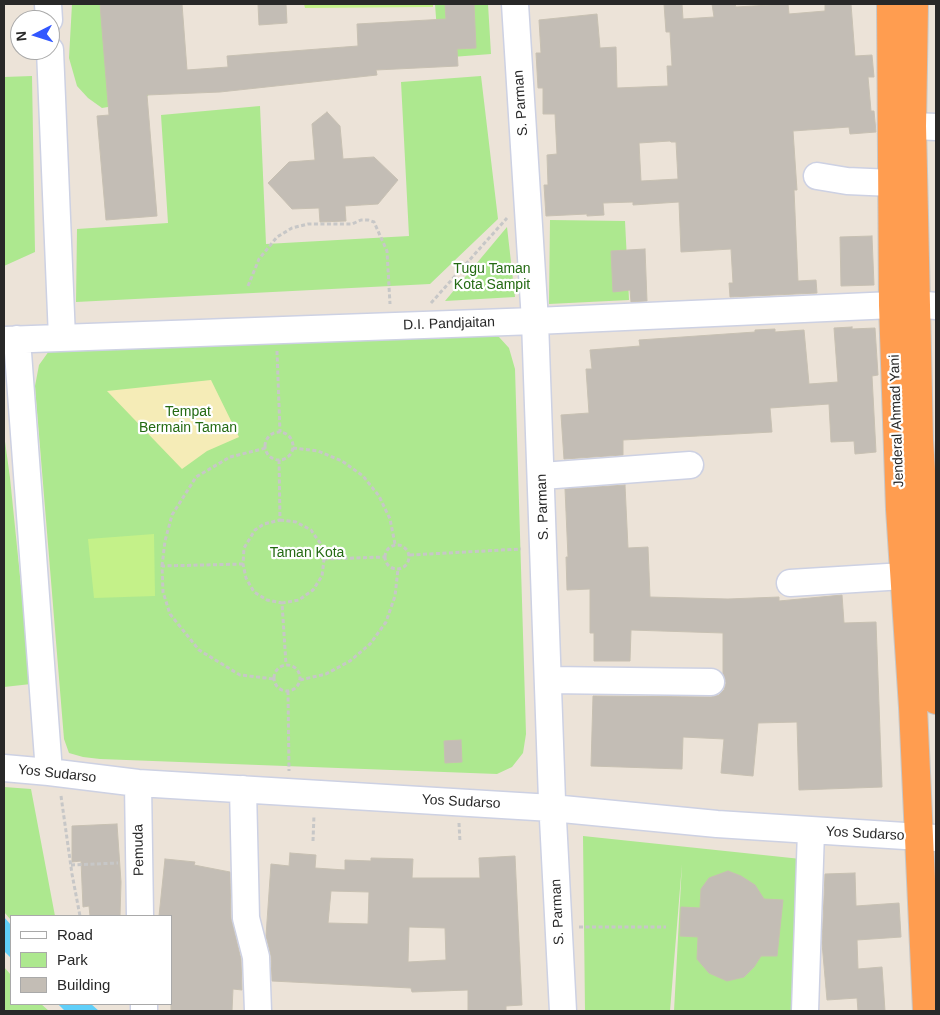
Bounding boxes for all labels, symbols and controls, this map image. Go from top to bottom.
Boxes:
north arrow [10,10,60,60]
text: N [13,30,29,42]
street label: S. Parman [510,69,532,137]
park label: Tugu Taman Kota Sampit [453,261,531,294]
street label: D.I. Pandjaitan [403,314,495,334]
street label: Jenderal Ahmad Yani [886,354,908,488]
park label: Tempat Bermain Taman [139,404,237,437]
street label: S. Parman [533,474,553,540]
park label: Taman Kota [270,545,344,561]
street label: Yos Sudarso [17,762,97,786]
street label: Yos Sudarso [421,792,501,812]
street label: Pemuda [130,824,148,876]
street label: Yos Sudarso [825,824,905,844]
street label: S. Parman [548,879,568,945]
legend [10,915,172,1005]
text: Road [57,926,93,943]
text: Park [57,951,88,968]
text: Building [57,976,110,993]

